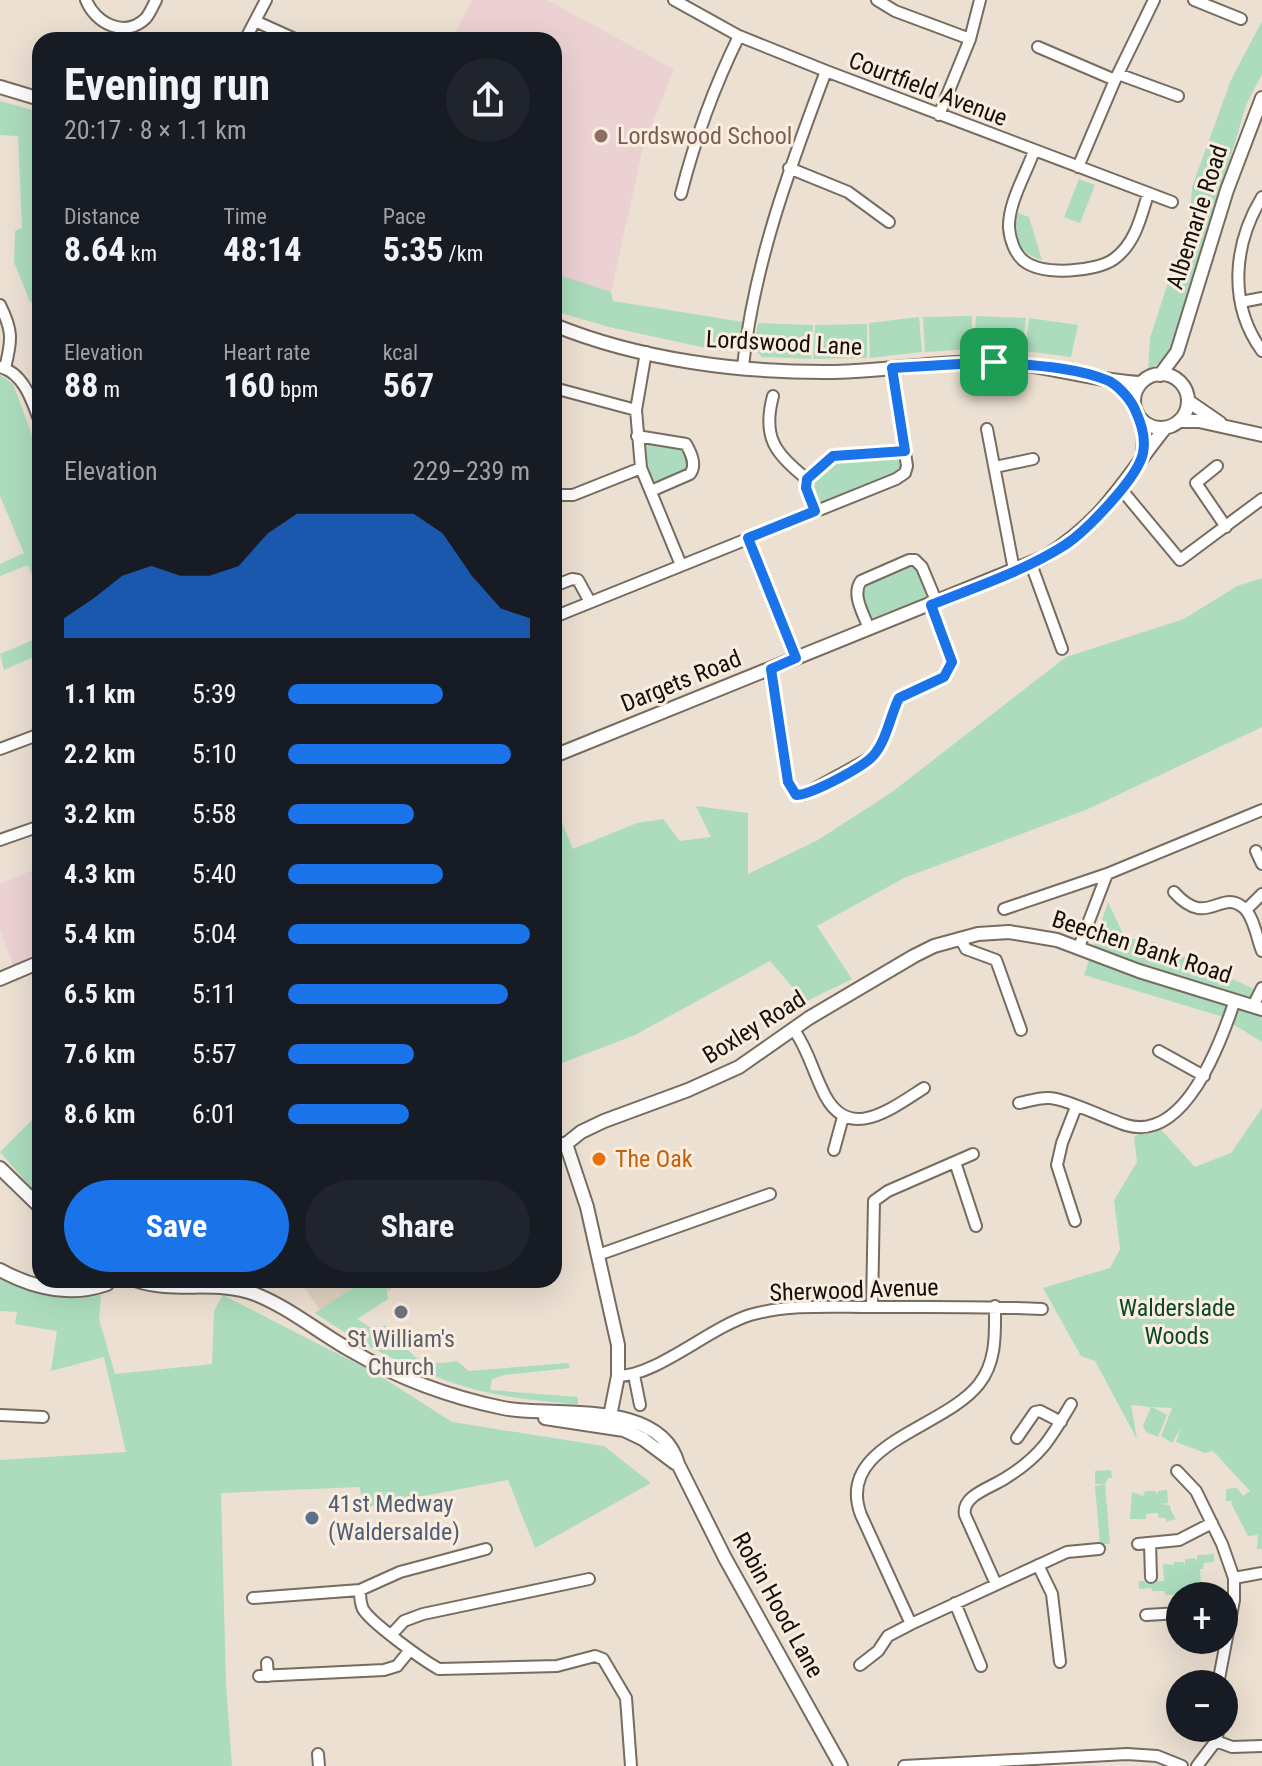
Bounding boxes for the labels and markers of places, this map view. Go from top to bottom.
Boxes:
place label: Lordswood School [617,122,792,150]
marker: Lordswood School [592,127,610,145]
pin [960,328,1028,396]
place label: The Oak [615,1145,693,1173]
marker: The Oak [590,1150,608,1168]
marker: St William's Church [392,1303,410,1321]
place label: St William's Church [347,1325,455,1381]
place label: 41st Medway (Waldersalde) [328,1490,460,1546]
marker: 41st Medway (Waldersalde) [303,1509,321,1527]

